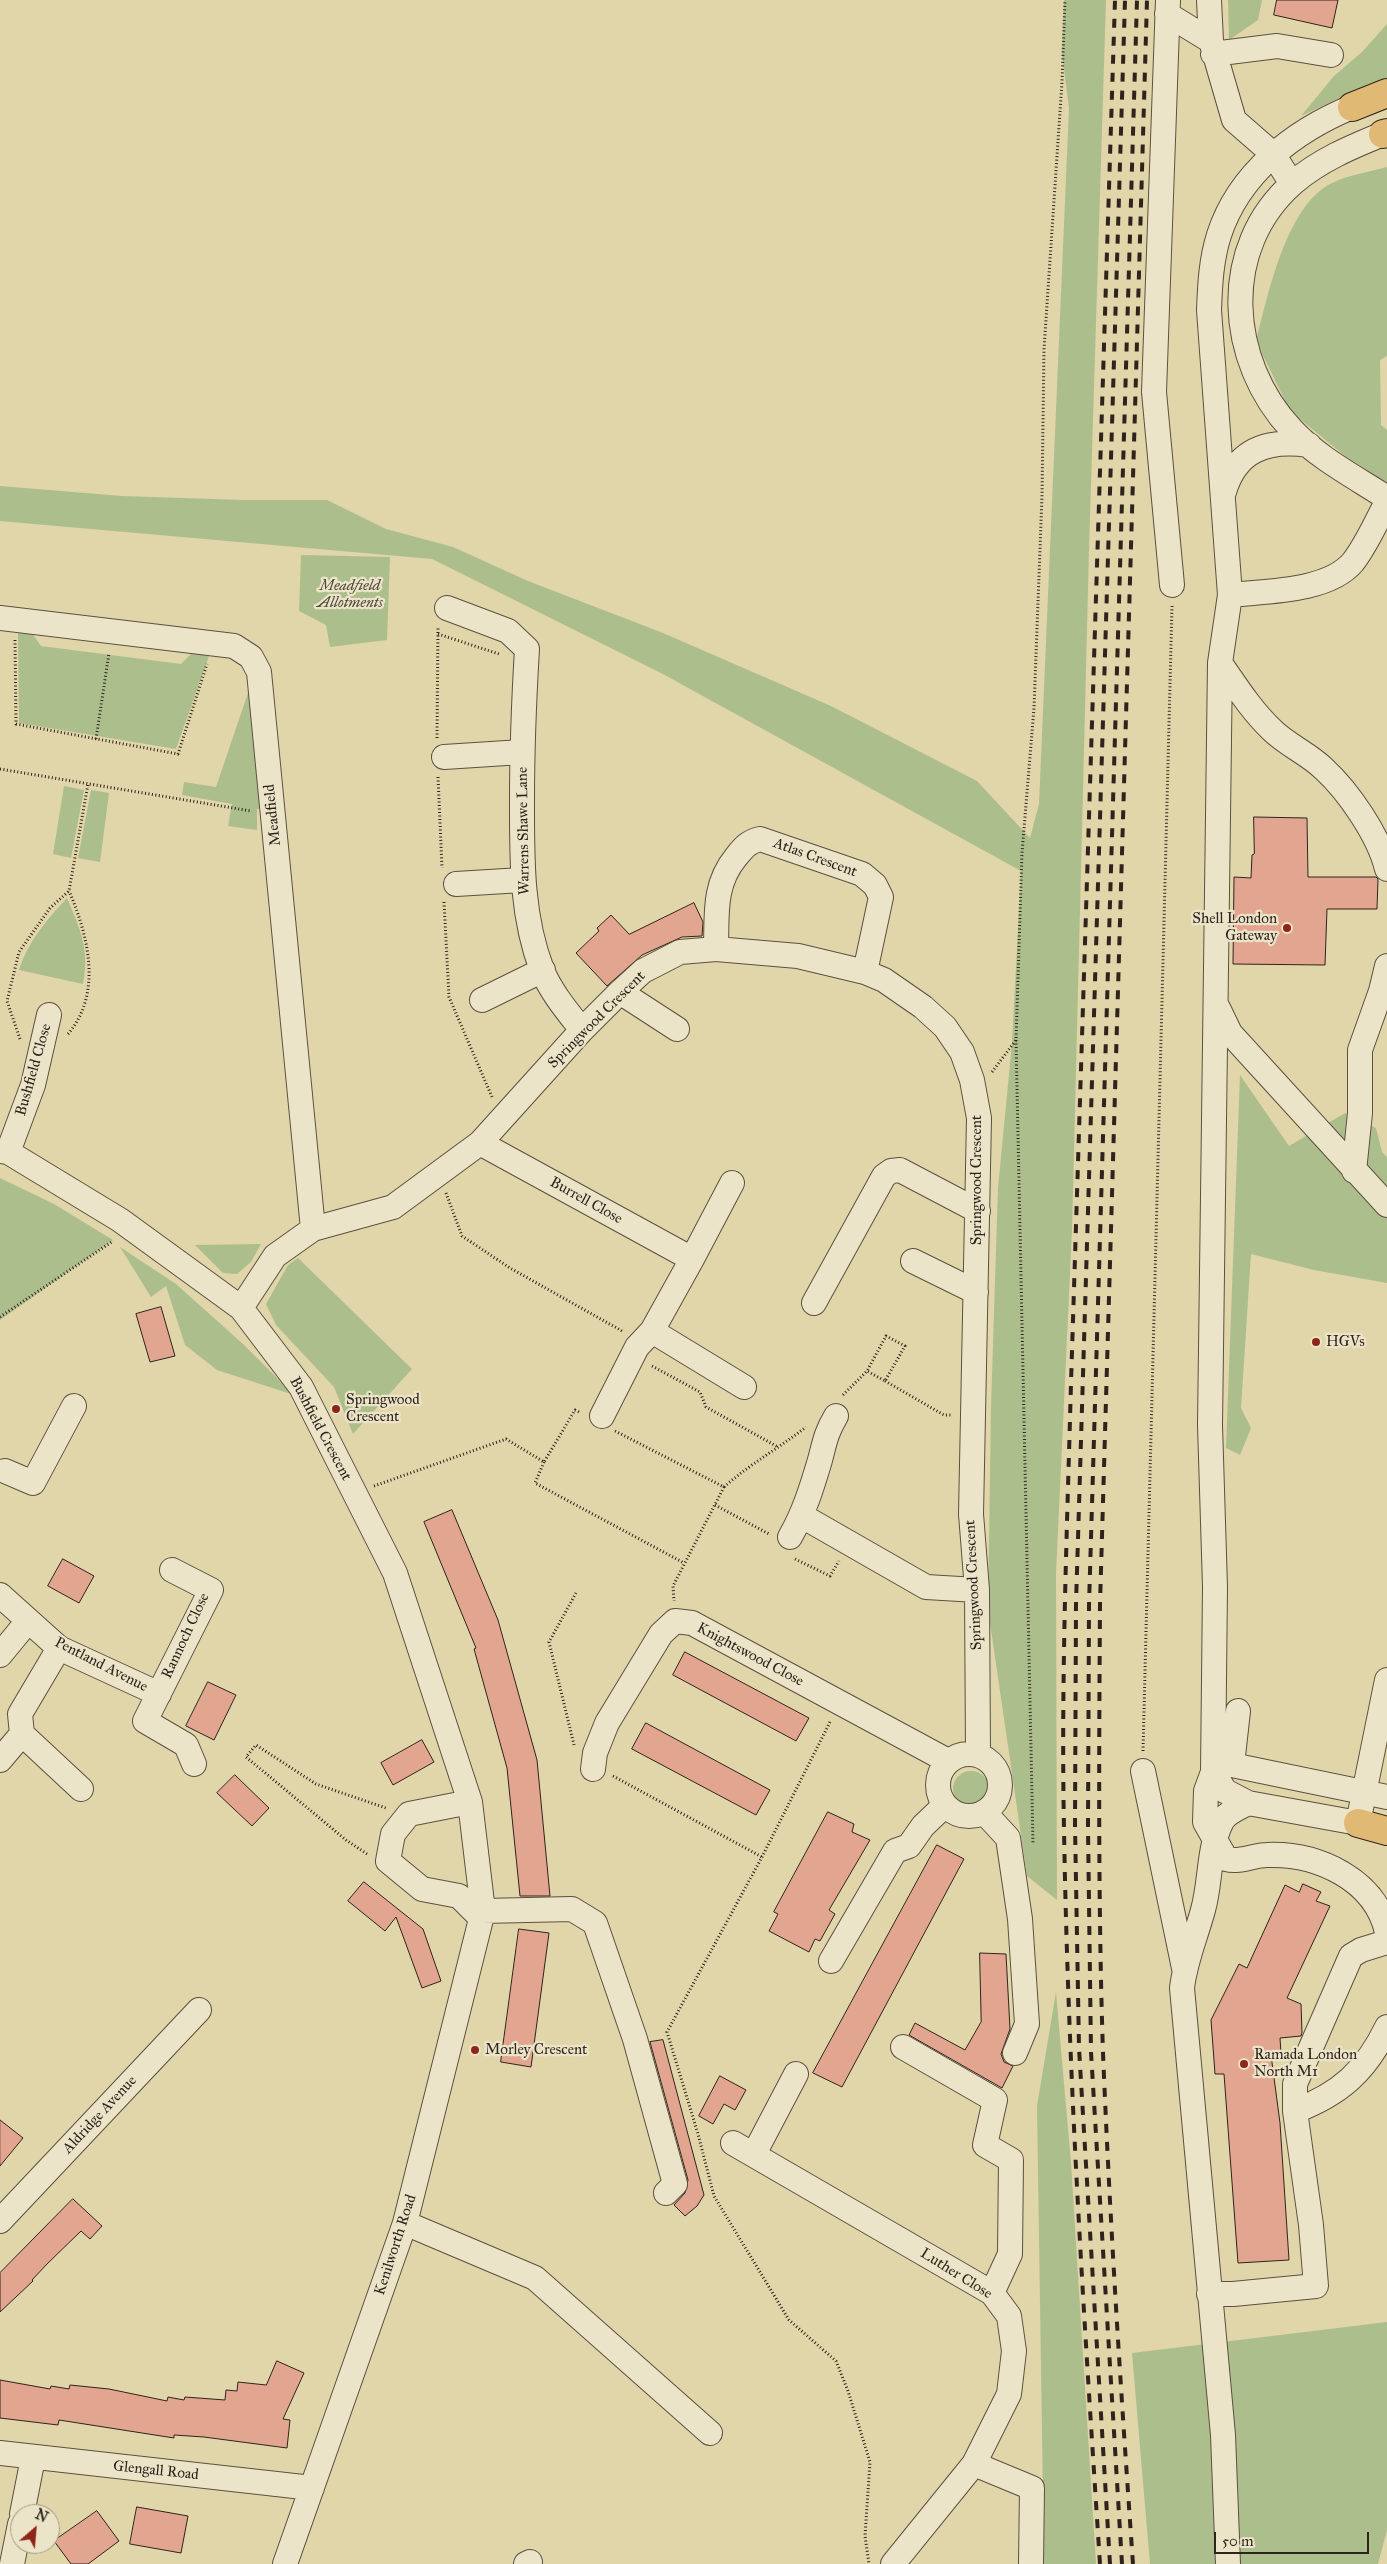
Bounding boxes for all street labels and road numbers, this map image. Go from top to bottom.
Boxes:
street label: Warrens Shawe Lane [514,767,534,895]
street label: Meadfield [261,783,285,847]
street label: Atlas Crescent [771,835,859,881]
street label: Springwood Crescent [545,968,649,1072]
street label: Bushfield Close [12,1022,56,1118]
street label: Springwood Crescent [968,1115,986,1245]
street label: Burrell Close [547,1174,625,1228]
street label: Bushfield Crescent [285,1374,355,1484]
street label: Springwood Crescent [962,1519,986,1651]
street label: Rannoch Close [158,1590,214,1682]
street label: Knightswood Close [694,1619,806,1691]
street label: Pentland Avenue [51,1634,151,1696]
street label: Aldridge Avenue [59,2072,141,2158]
street label: Kenilworth Road [371,2192,421,2298]
street label: Luther Close [917,2245,995,2303]
street label: Glengall Road [112,2458,200,2484]

